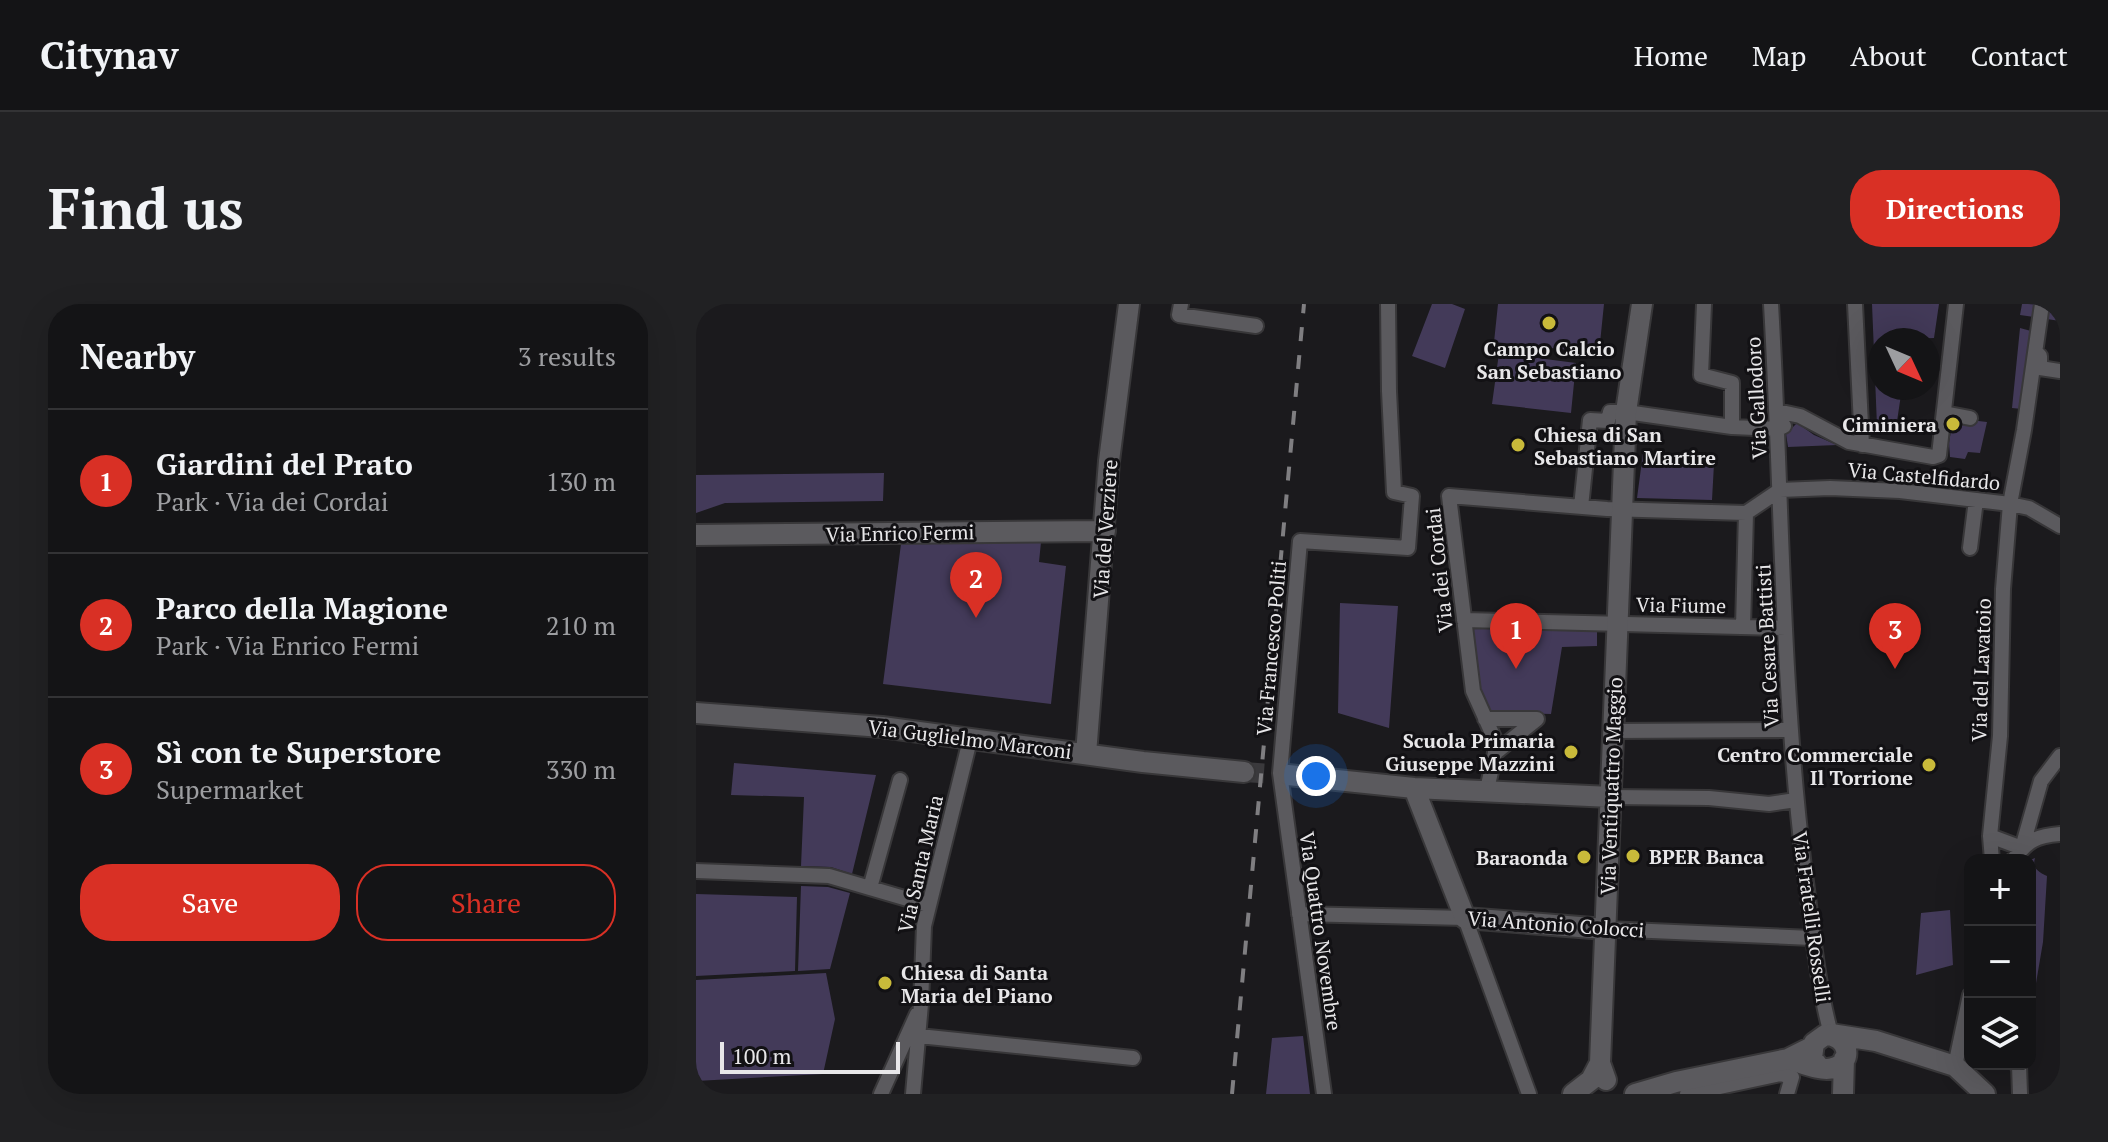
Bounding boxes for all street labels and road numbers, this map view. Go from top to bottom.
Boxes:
street label: Via Gallodoro [1739,336,1773,460]
street label: Via Castelfidardo [1847,456,2001,496]
street label: Via del Verziere [1087,459,1123,599]
street label: Via dei Cordai [1419,506,1459,634]
street label: Via Enrico Fermi [825,518,975,548]
street label: Via Francesco Politi [1250,559,1292,737]
street label: Via Cesare Battisti [1749,563,1785,729]
street label: Via Fiume [1636,591,1726,619]
street label: Via del Lavatoio [1965,598,1997,742]
street label: Via Ventiquattro Maggio [1594,677,1628,895]
street label: Via Guglielmo Marconi [867,713,1073,765]
street label: Via Santa Maria [891,792,949,936]
street label: Via Quattro Novembre [1294,830,1348,1032]
street label: Via Fratelli Rosselli [1787,830,1837,1004]
street label: Via Antonio Colocci [1467,904,1645,944]

